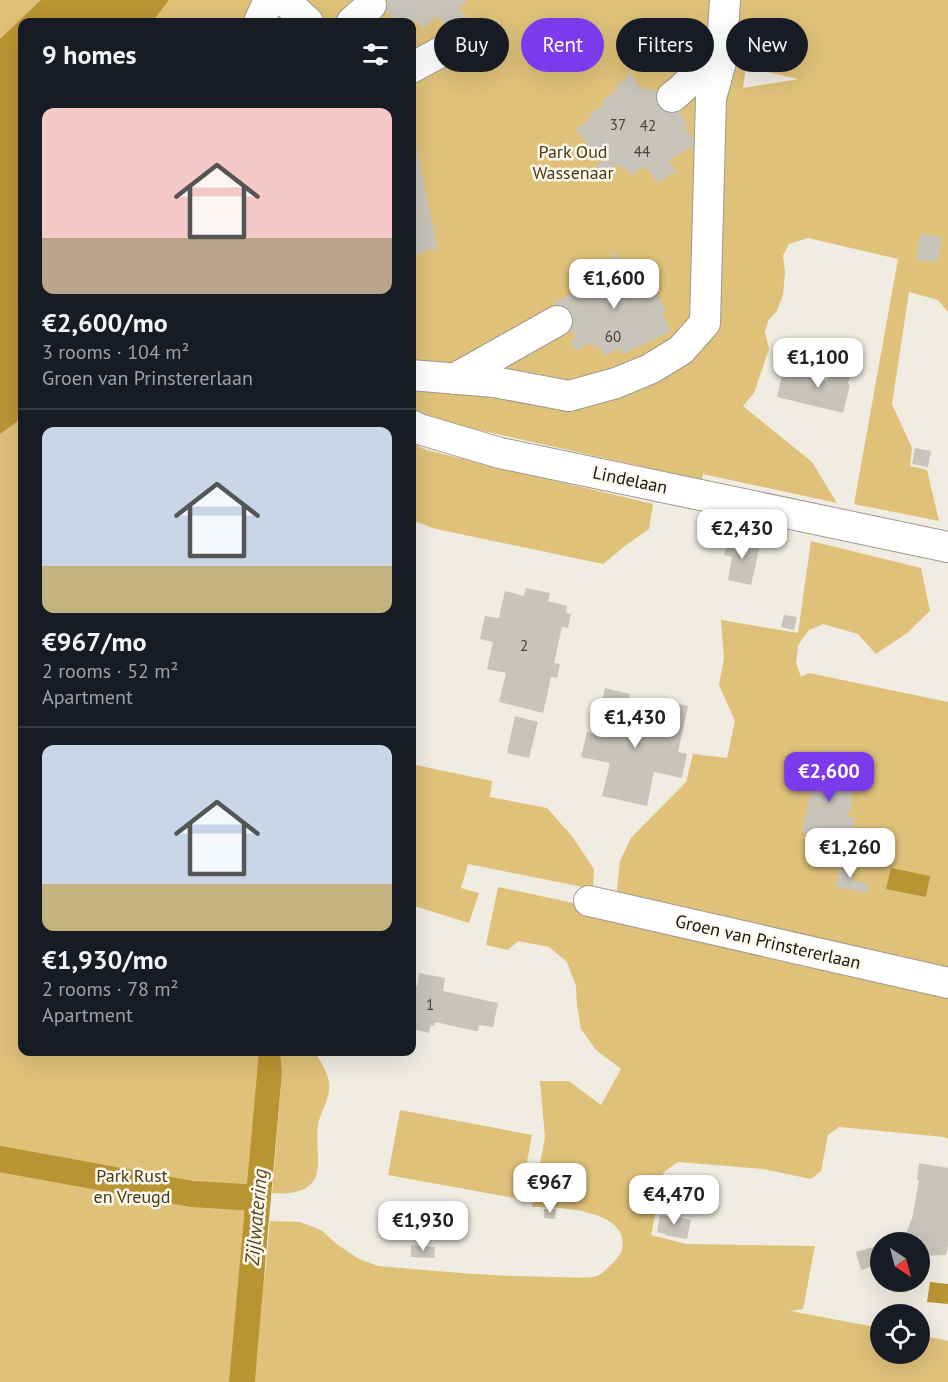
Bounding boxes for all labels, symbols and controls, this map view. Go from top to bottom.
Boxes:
chip: Buy [434,18,509,72]
chip: Rent [521,18,604,72]
chip: Filters [616,18,714,72]
chip: New [726,18,808,72]
text: 9 homes [42,38,137,71]
icon: filters [359,38,392,71]
house number: 37 [610,115,626,134]
house number: 42 [640,116,656,135]
park label: Park Oud Wassenaar [532,140,614,184]
house number: 44 [634,142,650,161]
icon: home [163,147,271,255]
pin: €1,600 [565,259,663,310]
text: €1,600 [583,265,645,291]
text: €2,600/mo [42,306,168,339]
house number: 60 [605,327,621,346]
pin: €1,100 [769,338,867,389]
text: 3 rooms · 104 m² [42,339,189,365]
text: €1,100 [787,344,849,370]
text: Groen van Prinstererlaan [42,365,253,391]
street label: Lindelaan [591,460,670,499]
icon: home [163,466,271,574]
pin: €2,430 [693,509,791,560]
text: €2,430 [711,515,773,541]
text: €967/mo [42,625,146,658]
house number: 2 [520,636,528,655]
text: 2 rooms · 52 m² [42,658,178,684]
text: Apartment [42,684,133,710]
pin: €1,430 [586,698,684,749]
text: €1,430 [604,704,666,730]
pin: €2,600 [780,752,878,803]
text: €2,600 [798,758,860,784]
icon: home [163,784,271,892]
pin: €1,260 [801,828,899,879]
text: €1,260 [819,834,881,860]
street label: Groen van Prinstererlaan [673,909,863,974]
text: €1,930/mo [42,943,168,976]
text: 2 rooms · 78 m² [42,976,178,1002]
house number: 1 [426,995,434,1014]
text: Apartment [42,1002,133,1028]
pin: €967 [514,1163,586,1214]
park label: Park Rust en Vreugd [94,1164,170,1208]
water label: Zijlwatering [239,1167,273,1268]
text: €967 [527,1169,573,1195]
pin: €4,470 [625,1175,723,1226]
text: €4,470 [643,1181,705,1207]
pin: €1,930 [374,1201,472,1252]
text: €1,930 [392,1207,454,1233]
north arrow [870,1232,930,1292]
map controls [870,1232,930,1364]
button: locate [870,1304,930,1364]

